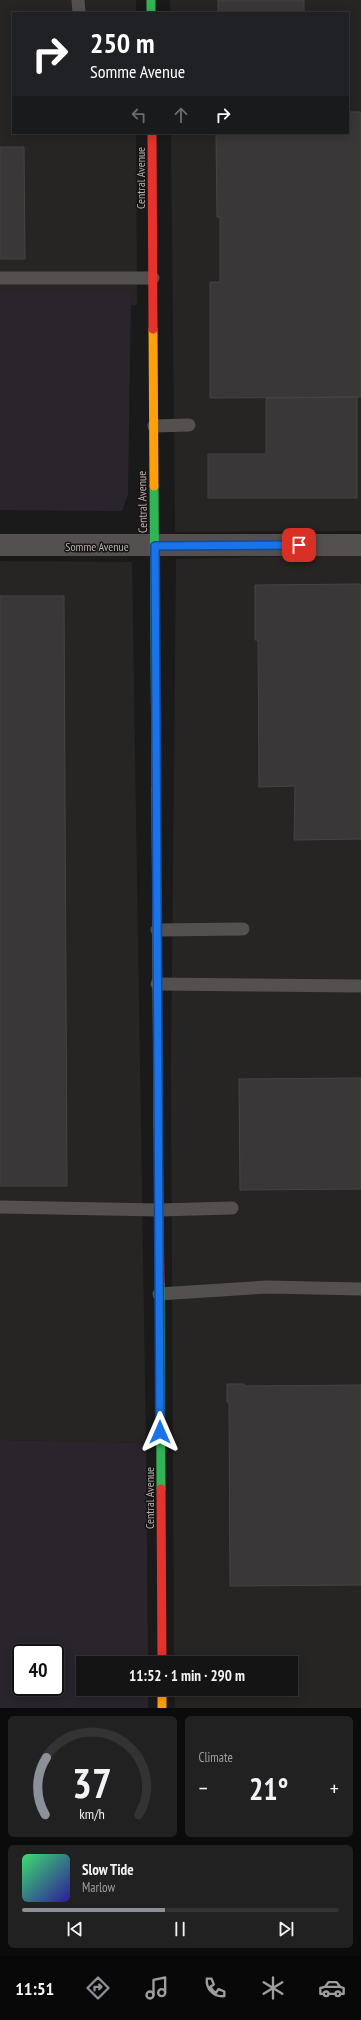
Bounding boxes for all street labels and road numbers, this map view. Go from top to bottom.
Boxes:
street label: Central Avenue [133,147,148,209]
street label: Central Avenue [134,471,150,533]
street label: Somme Avenue [65,539,129,554]
street label: Central Avenue [142,1467,157,1529]

